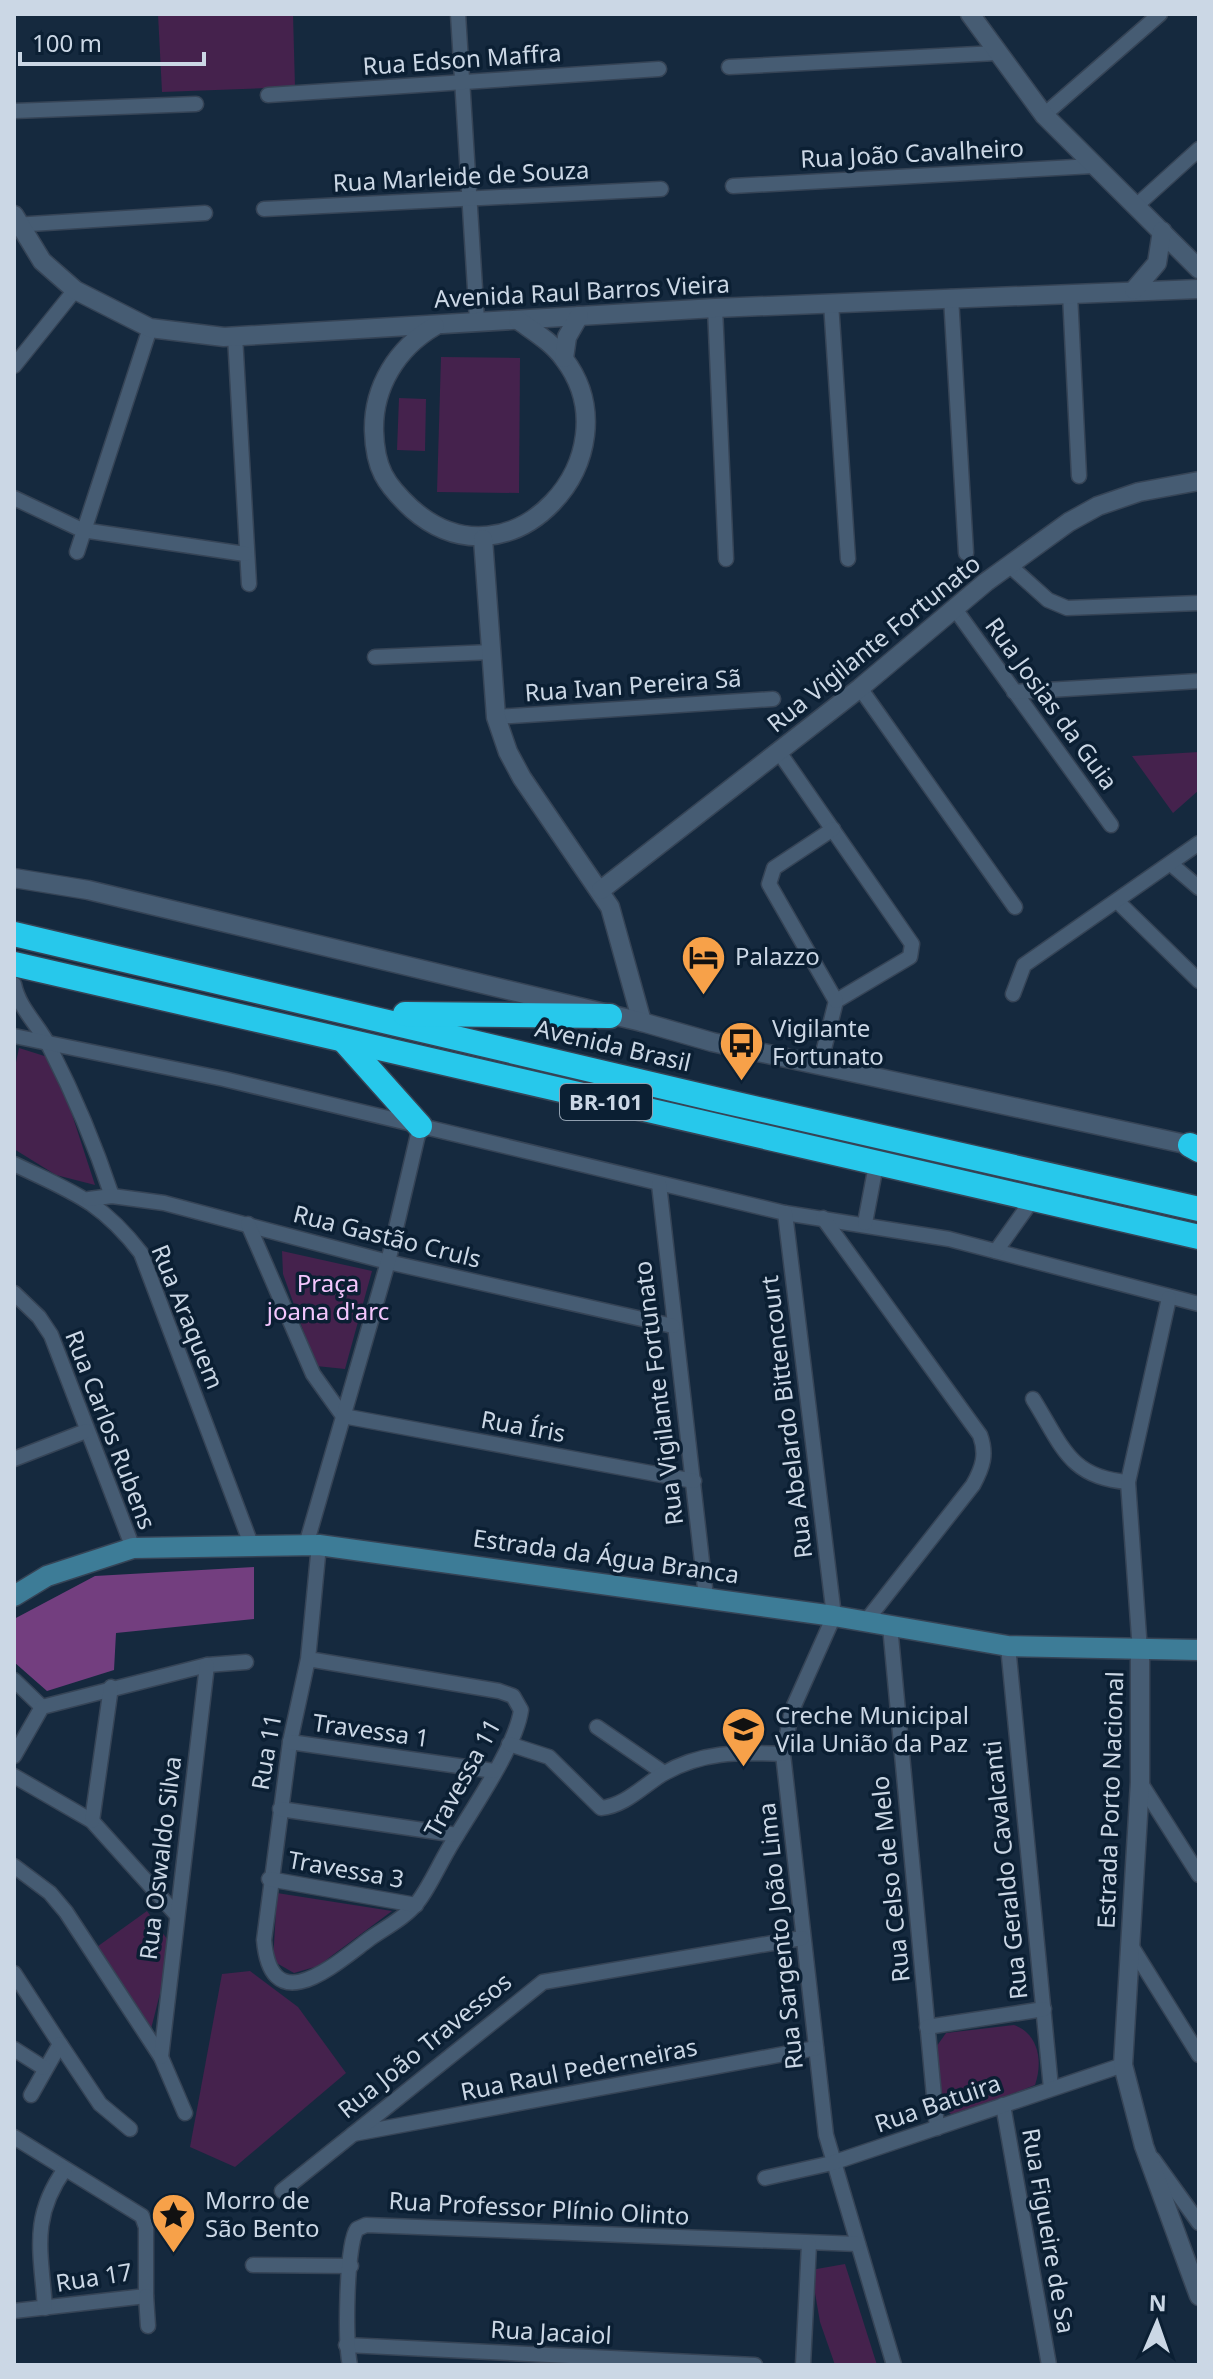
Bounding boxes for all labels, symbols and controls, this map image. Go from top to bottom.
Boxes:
scale bar [20,16,204,66]
text: 100 m [32,26,102,59]
street label: Rua Edson Maffra [361,35,562,82]
street label: Rua João Cavalheiro [799,130,1025,175]
street label: Rua Marleide de Souza [332,152,590,199]
street label: Avenida Raul Barros Vieira [433,266,731,315]
street label: Rua Vigilante Fortunato [759,546,987,739]
street label: Rua Josias da Guia [978,610,1126,796]
street label: Rua Ivan Pereira Sã [523,660,742,709]
hotel icon: Palazzo [680,933,728,996]
place label: Palazzo [735,939,820,972]
street label: Avenida Brasil [532,1011,694,1078]
place label: Vigilante Fortunato [772,1011,884,1072]
bus stop icon: Vigilante Fortunato [717,1019,765,1082]
road number: BR-101 [560,1084,652,1120]
street label: Rua Gastão Cruls [290,1196,485,1275]
street label: Rua Araquem [144,1239,232,1394]
street label: Rua Vigilante Fortunato [625,1259,690,1527]
park label: Praça joana d'arc [265,1266,389,1327]
street label: Rua Abelardo Bittencourt [752,1274,819,1560]
street label: Rua Carlos Rubens [58,1325,165,1534]
street label: Rua Íris [478,1402,568,1449]
street label: Estrada da Água Branca [471,1521,741,1591]
street label: Estrada Porto Nacional [1089,1671,1130,1929]
place label: Creche Municipal Vila União da Paz [775,1698,969,1759]
street label: Travessa 1 [311,1705,432,1754]
school or university icon: Creche Municipal Vila União da Paz [720,1706,768,1769]
street label: Rua 11 [243,1711,288,1792]
street label: Travessa 11 [416,1712,508,1843]
street label: Rua Geraldo Cavalcanti [974,1739,1035,2001]
street label: Rua Oswaldo Silva [131,1754,188,1962]
street label: Rua Celso de Melo [862,1774,917,1984]
street label: Rua Sargento João Lima [749,1801,810,2071]
street label: Travessa 3 [286,1842,407,1895]
street label: Rua João Travessos [330,1965,518,2125]
street label: Rua Raul Pederneiras [458,2029,700,2108]
street label: Rua Batuira [870,2066,1005,2140]
street label: Rua Figueire de Sa [1015,2126,1084,2336]
place label: Morro de São Bento [205,2183,320,2244]
street label: Rua Professor Plínio Olinto [388,2183,690,2232]
place icon: Morro de São Bento [150,2191,198,2254]
street label: Rua 17 [53,2254,134,2299]
north arrow [1117,2283,1197,2363]
text: N [1148,2287,1167,2317]
street label: Rua Jacaiol [490,2312,613,2351]

